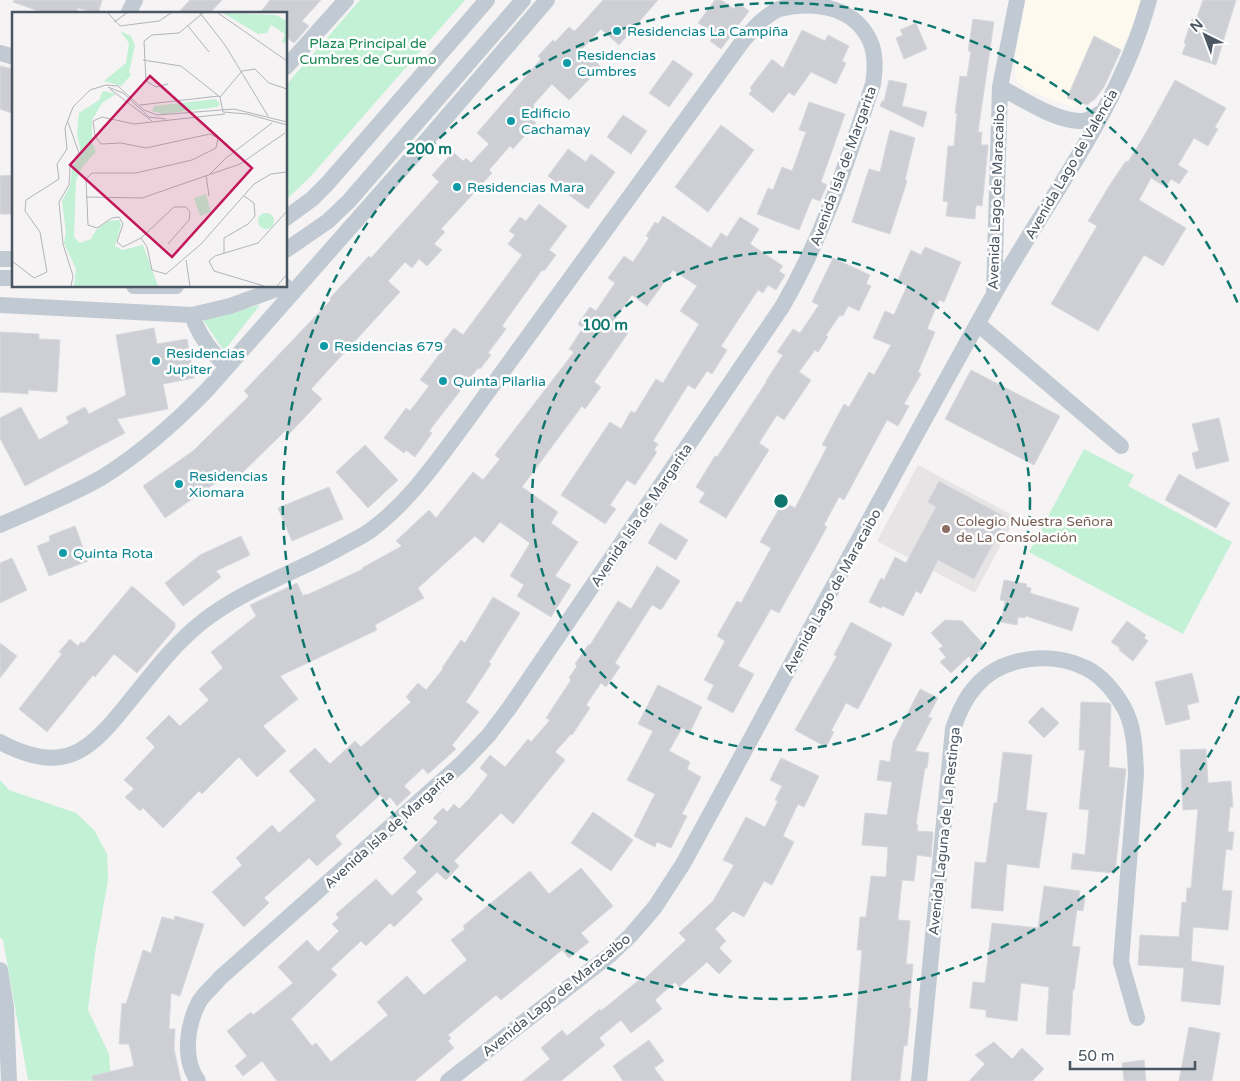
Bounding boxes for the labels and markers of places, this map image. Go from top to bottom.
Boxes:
place label: Residencias La Campiña [627,23,788,40]
marker: Residencias La Campiña [611,25,623,37]
place label: Residencias Cumbres [577,47,656,80]
marker: Residencias Cumbres [561,57,573,69]
place label: Edificio Cachamay [521,105,591,138]
marker: Edificio Cachamay [505,115,517,127]
place label: Residencias Mara [467,179,584,196]
marker: Residencias Mara [451,181,463,193]
place label: Residencias 679 [334,338,443,355]
marker: Residencias 679 [318,340,330,352]
place label: Residencias Jupiter [166,345,245,378]
marker: Residencias Jupiter [150,355,162,367]
place label: Quinta Pilarlia [453,373,546,390]
marker: Quinta Pilarlia [437,375,449,387]
place label: Residencias Xiomara [189,468,268,501]
marker: Residencias Xiomara [173,478,185,490]
centre of rings [772,492,790,510]
place label: Colegio Nuestra Señora de La Consolación [956,513,1113,546]
marker: Colegio Nuestra Señora de La Consolación [940,523,952,535]
place label: Quinta Rota [73,545,153,562]
marker: Quinta Rota [57,547,69,559]

